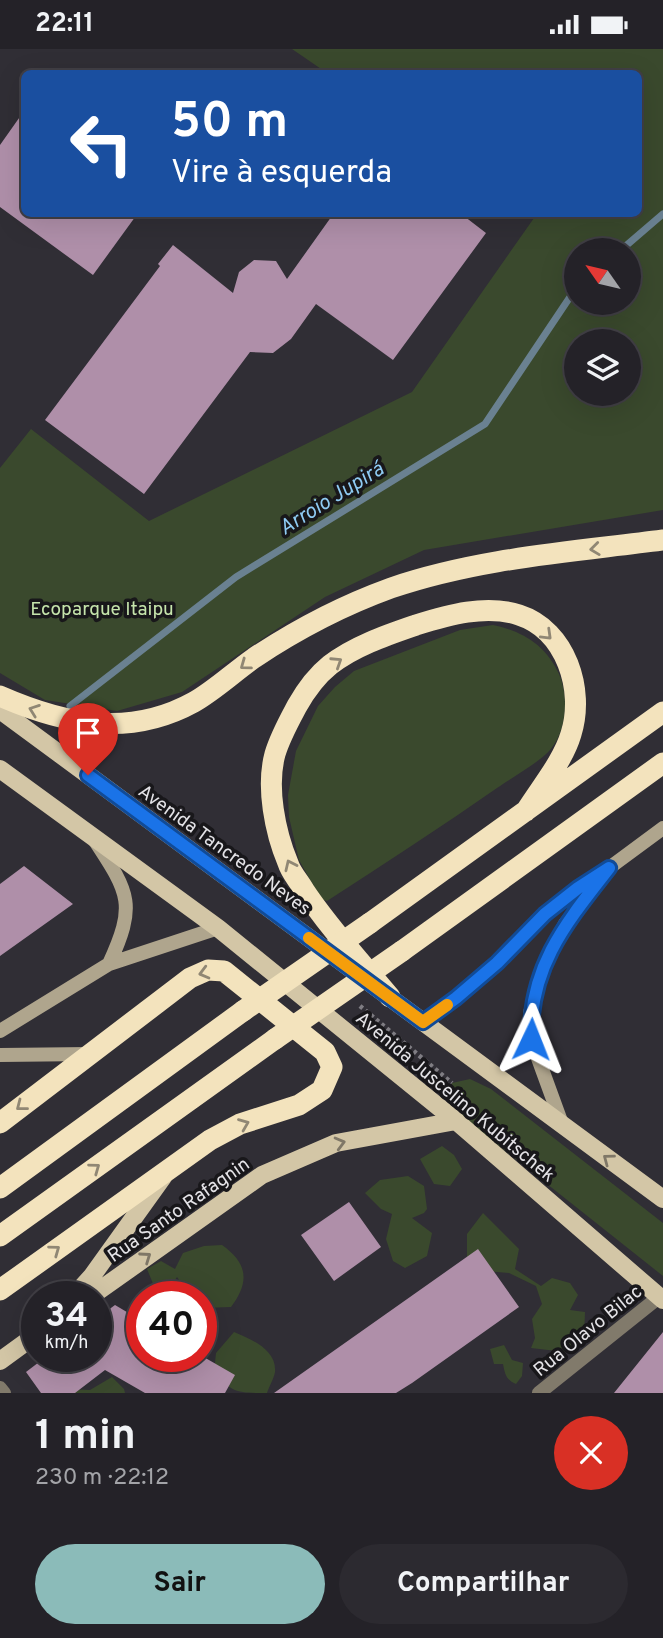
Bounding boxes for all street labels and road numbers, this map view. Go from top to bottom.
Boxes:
street label: Avenida Tancredo Neves [133,780,315,921]
street label: Avenida Juscelino Kubitschek [350,1007,559,1188]
street label: Rua Santo Rafagnin [104,1153,255,1269]
street label: Rua Olavo Bilac [529,1280,648,1383]

